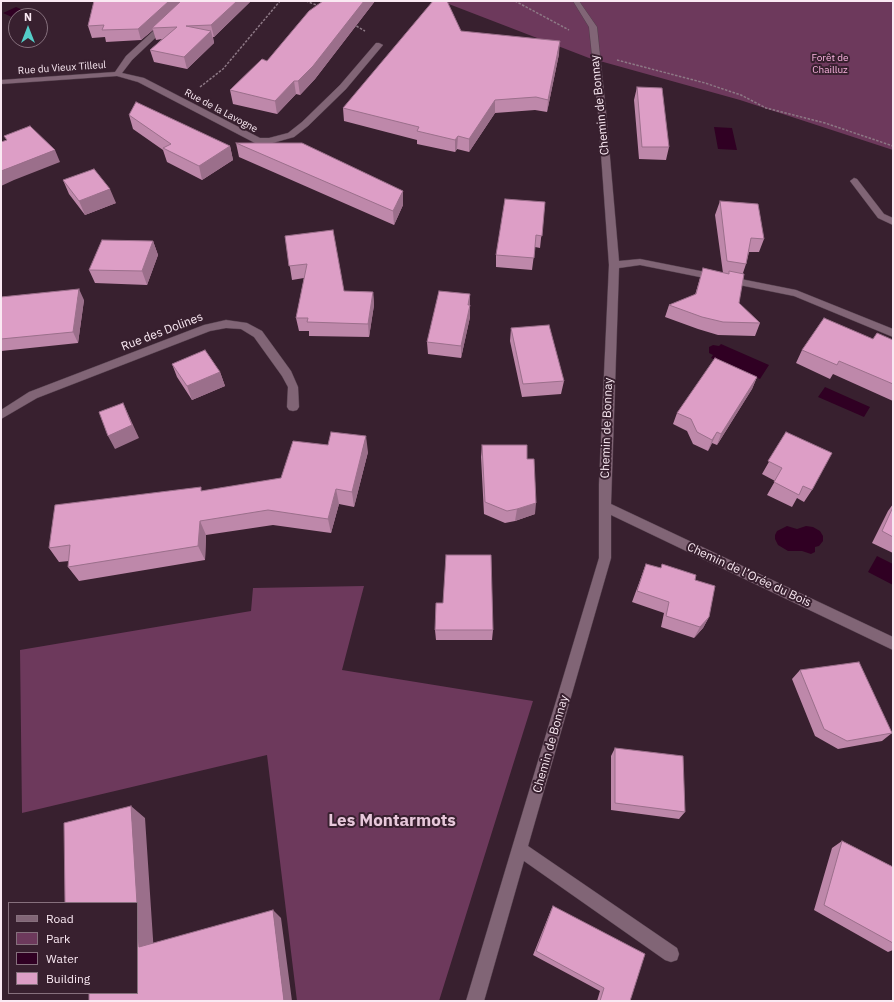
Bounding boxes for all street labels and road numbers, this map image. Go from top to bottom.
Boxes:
street label: Chemin de Bonnay [588,54,612,156]
street label: Rue du Vieux Tilleul [17,59,107,77]
street label: Rue de la Lavogne [182,87,260,135]
street label: Rue des Dolines [119,310,205,354]
street label: Chemin de Bonnay [598,377,616,479]
street label: Chemin de l’Orée du Bois [685,540,813,610]
street label: Chemin de Bonnay [530,694,572,794]

